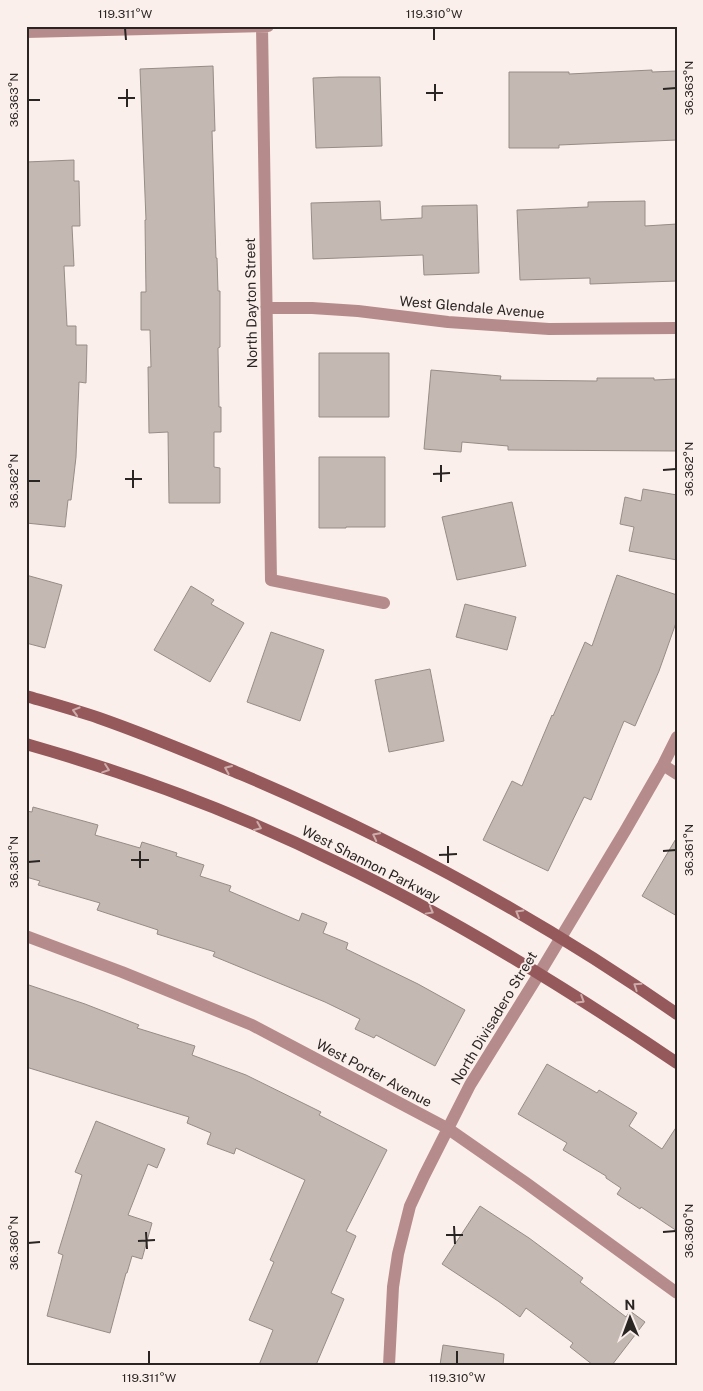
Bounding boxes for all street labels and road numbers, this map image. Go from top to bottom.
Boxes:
street label: North Dayton Street [242,237,260,369]
street label: West Glendale Avenue [399,293,545,321]
street label: West Shannon Parkway [299,822,443,906]
street label: North Divisadero Street [448,948,540,1088]
street label: West Porter Avenue [314,1036,435,1110]

